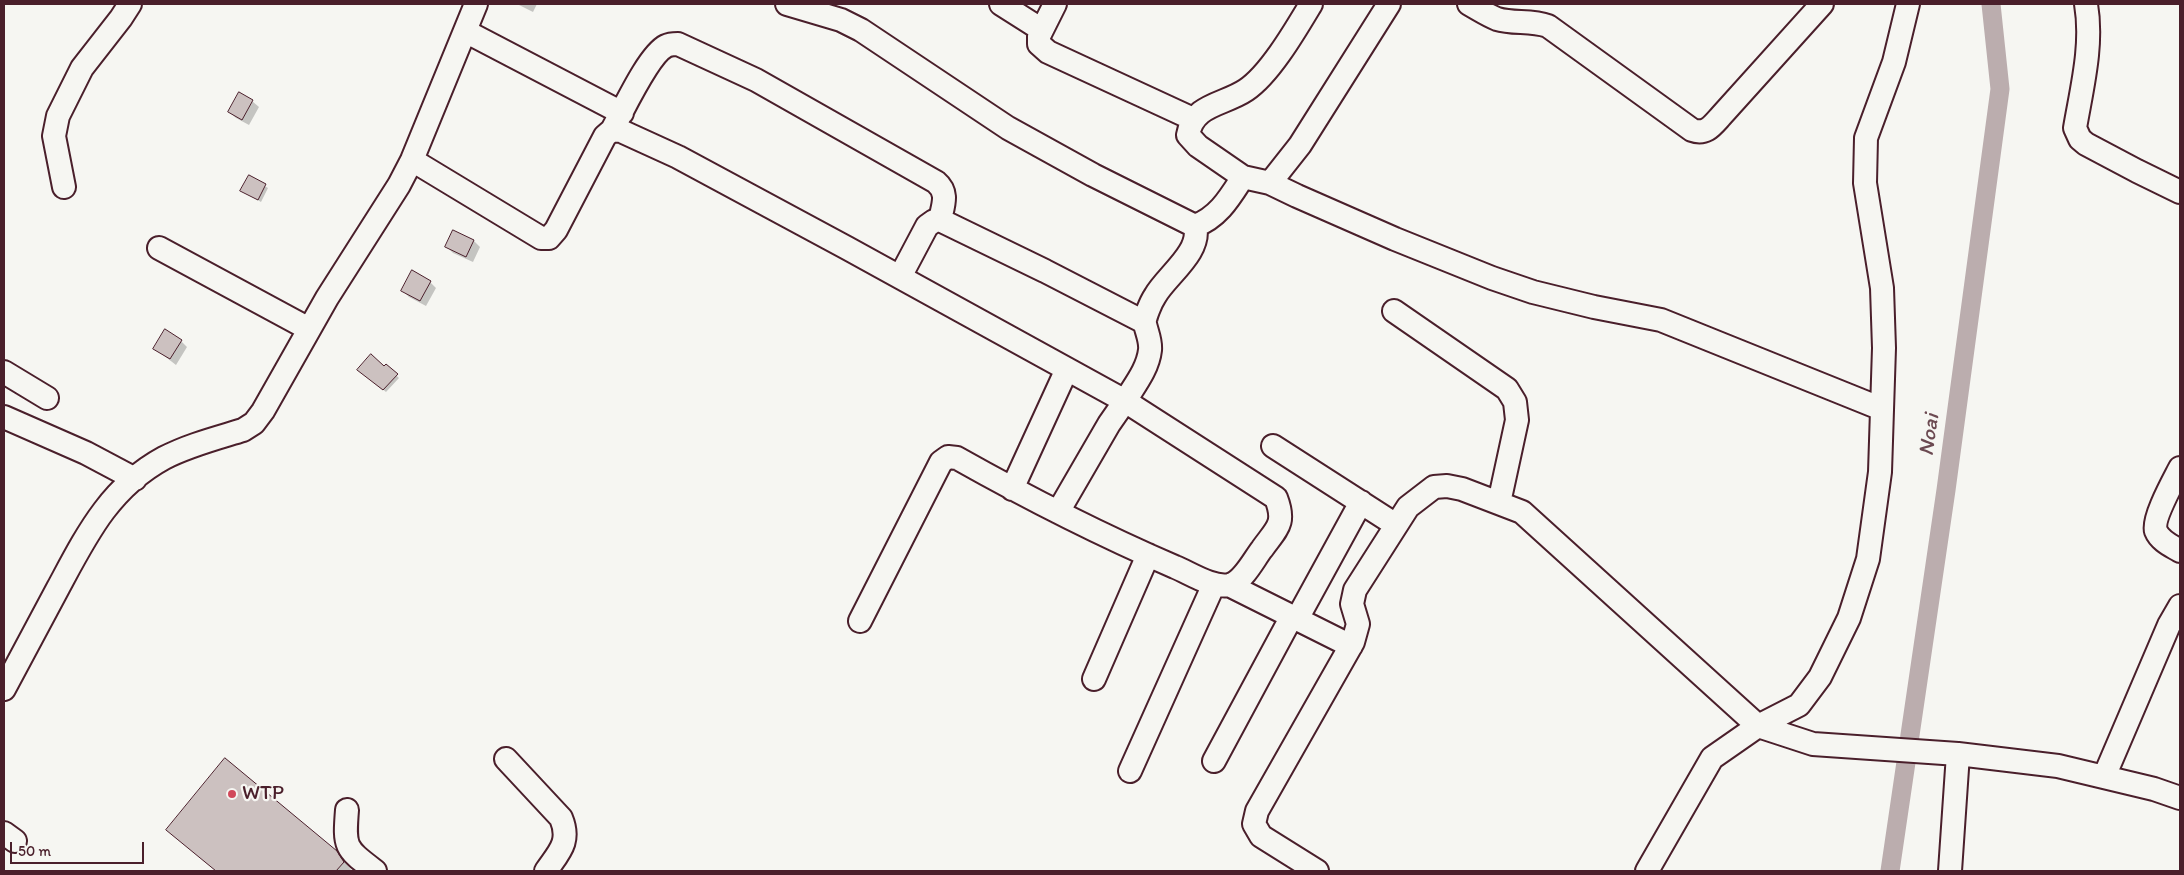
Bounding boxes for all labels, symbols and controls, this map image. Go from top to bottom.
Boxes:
water label: Noai [1914,412,1946,458]
place label: WTP [242,781,284,807]
marker: WTP [226,788,238,800]
scale bar [12,832,146,864]
text: 50 m [18,842,51,860]

